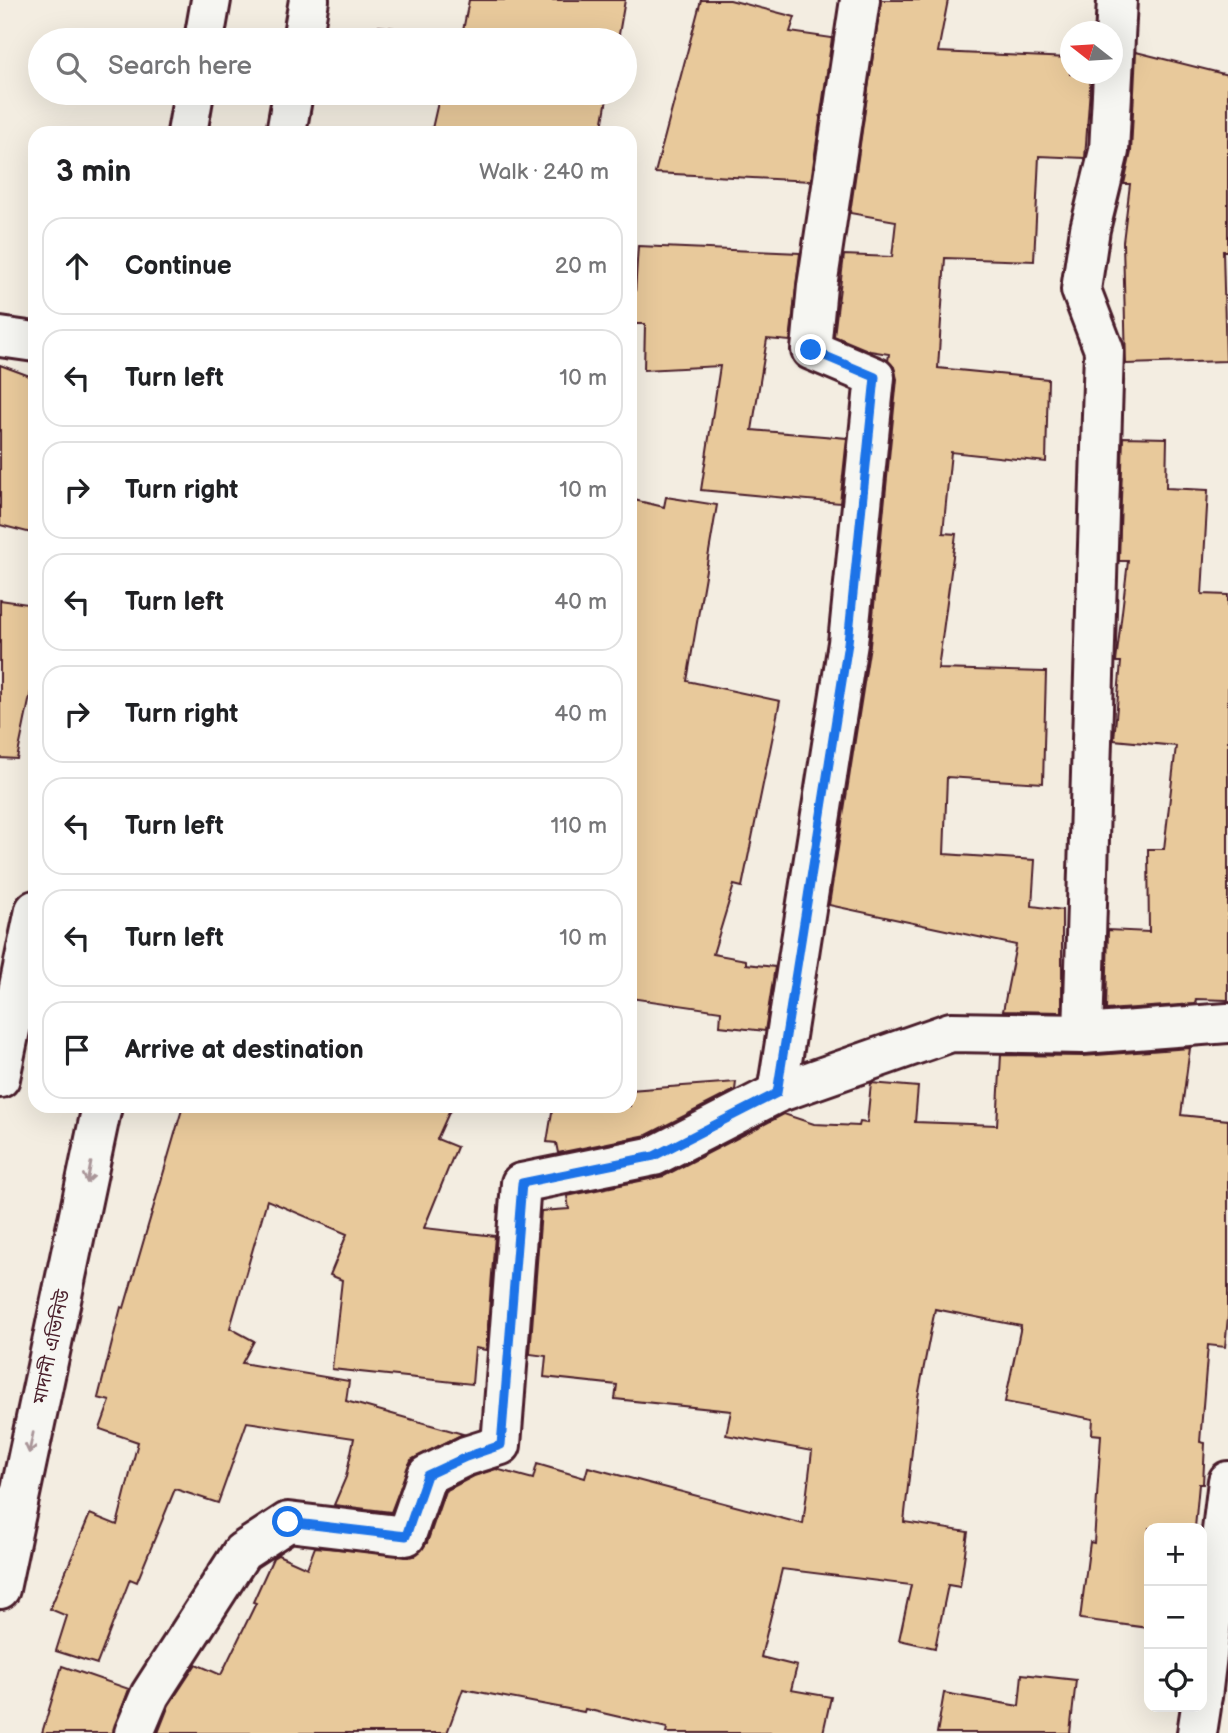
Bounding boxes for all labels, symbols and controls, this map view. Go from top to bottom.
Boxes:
north arrow [1060,21,1123,84]
search box [28,28,637,105]
icon: search [52,48,90,86]
text: Search here [108,51,252,82]
text: 3 min [56,154,131,190]
text: Walk · 240 m [479,158,609,186]
icon: ahead [58,247,96,285]
text: Continue [125,251,232,282]
text: 20 m [555,252,607,280]
route end [795,334,826,365]
icon: left [58,359,96,397]
text: Turn left [125,363,224,394]
text: 10 m [559,364,607,392]
icon: right [58,471,96,509]
text: Turn right [125,475,238,506]
text: 10 m [559,476,607,504]
icon: left [58,583,96,621]
text: Turn left [125,587,224,618]
text: 40 m [554,588,607,616]
icon: right [58,695,96,733]
text: Turn right [125,699,238,730]
text: 40 m [554,700,607,728]
icon: left [58,807,96,845]
text: Turn left [125,811,224,842]
text: 110 m [550,812,607,840]
icon: left [58,919,96,957]
text: Turn left [125,923,224,954]
text: 10 m [559,924,607,952]
icon: arrive [58,1031,96,1069]
text: Arrive at destination [125,1035,364,1066]
one-way arrow [81,1161,95,1184]
street label: মাদানী এভিনিউ [27,1287,75,1407]
one-way arrow [24,1431,38,1454]
route start [272,1506,303,1537]
map controls [1144,1523,1207,1712]
button: + [1144,1523,1207,1586]
button: − [1144,1586,1207,1649]
button: locate [1144,1649,1207,1712]

